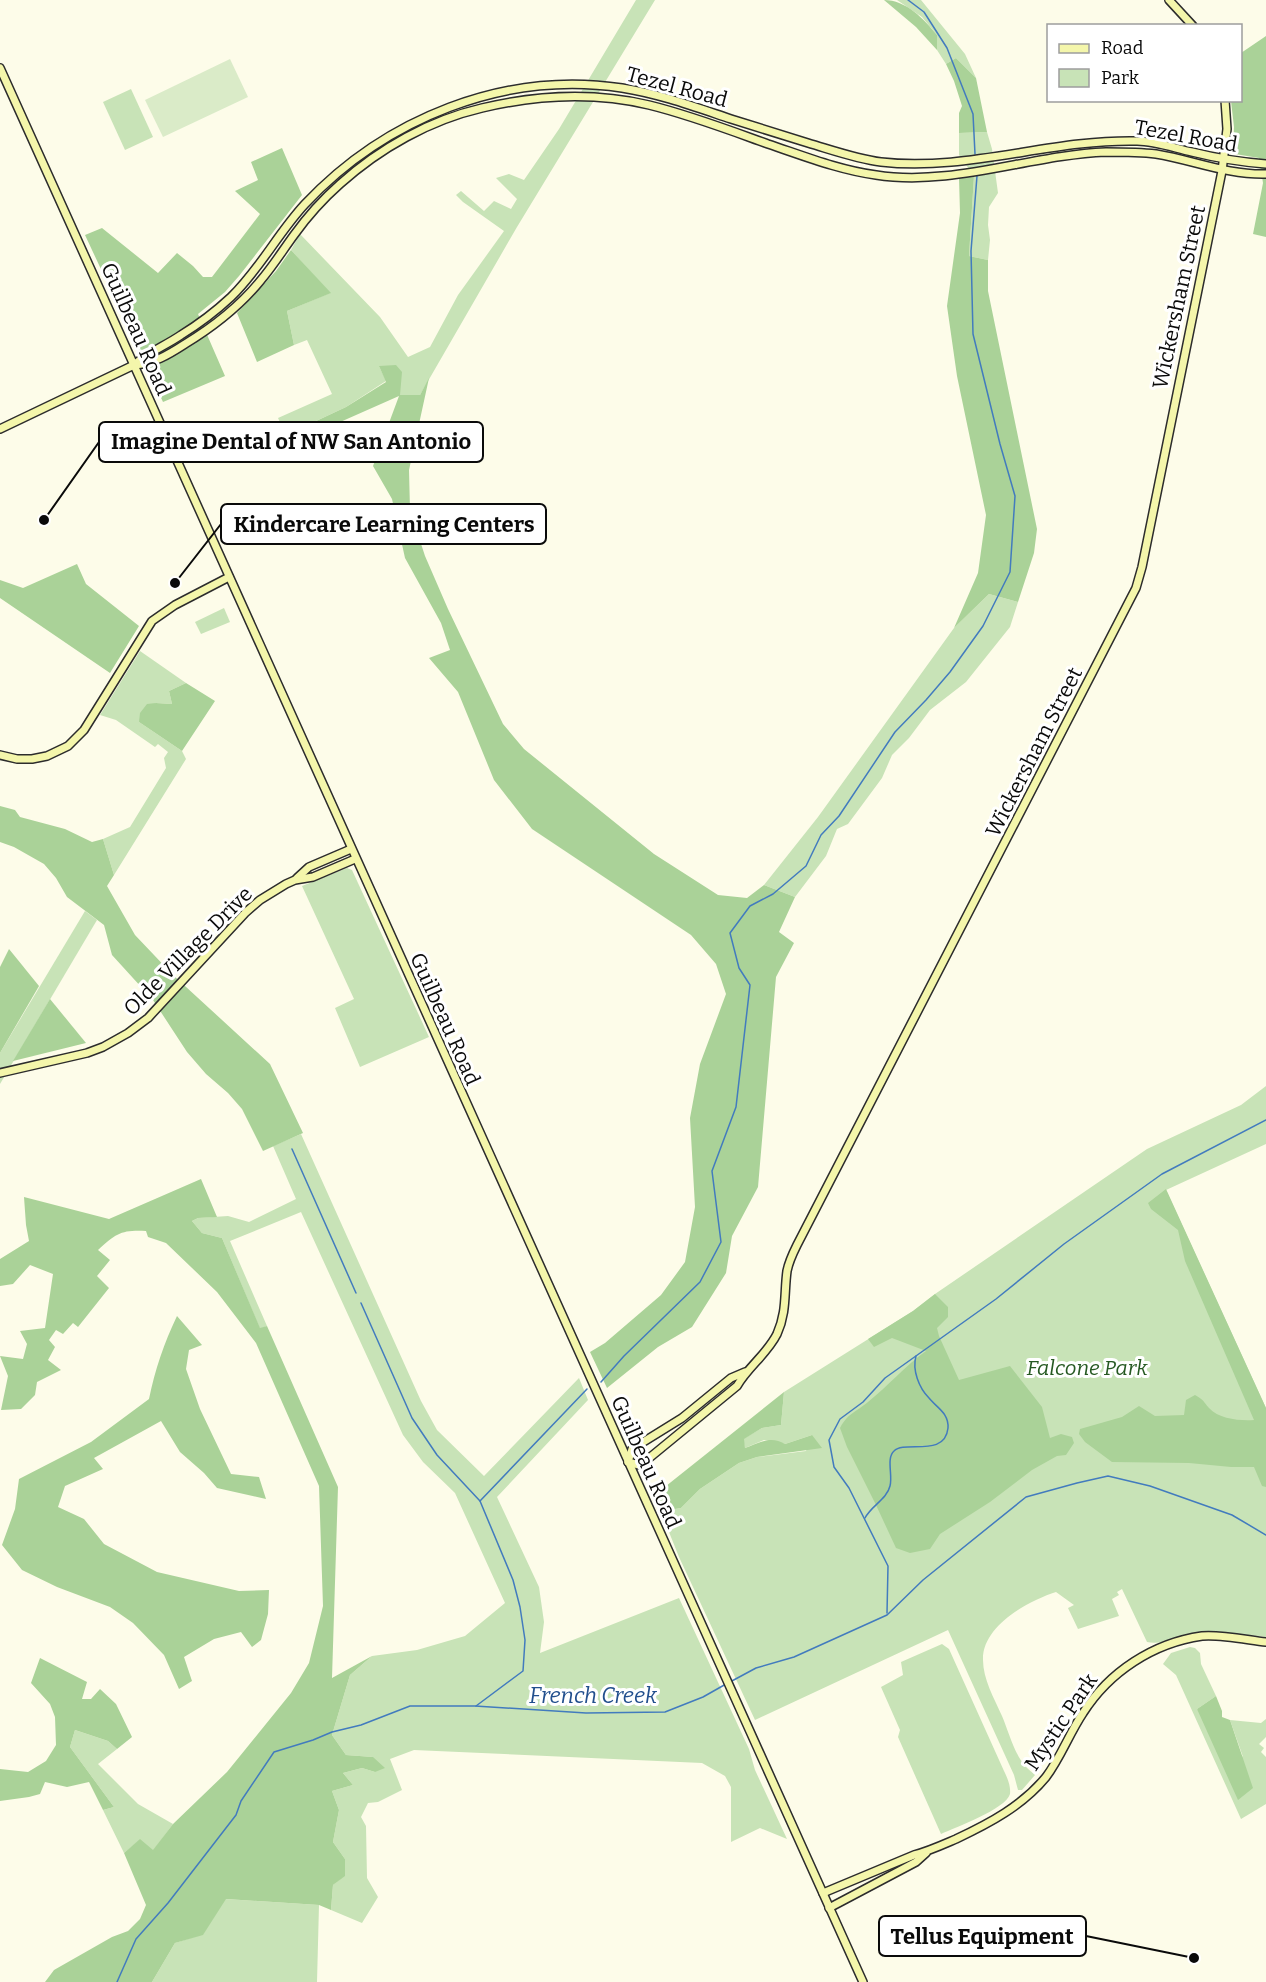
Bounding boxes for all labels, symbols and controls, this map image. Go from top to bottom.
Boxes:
legend [1047,24,1242,102]
text: Road [1101,37,1144,59]
street label: Tezel Road [623,61,731,113]
text: Park [1101,67,1140,89]
street label: Tezel Road [1133,114,1239,158]
street label: Wickersham Street [1147,202,1211,391]
street label: Guilbeau Road [95,259,177,399]
callout: Imagine Dental of NW San Antonio [99,422,483,462]
text: Imagine Dental of NW San Antonio [111,428,471,455]
callout: Kindercare Learning Centers [221,504,546,544]
text: Kindercare Learning Centers [233,511,535,538]
street label: Wickersham Street [980,662,1088,841]
street label: Olde Village Drive [118,881,258,1021]
street label: Guilbeau Road [404,949,486,1089]
park label: Falcone Park [1026,1355,1148,1381]
street label: Guilbeau Road [605,1392,687,1532]
street label: Mystic Park [1019,1668,1103,1776]
water label: French Creek [529,1682,658,1709]
callout: Tellus Equipment [879,1916,1086,1956]
text: Tellus Equipment [890,1923,1074,1950]

